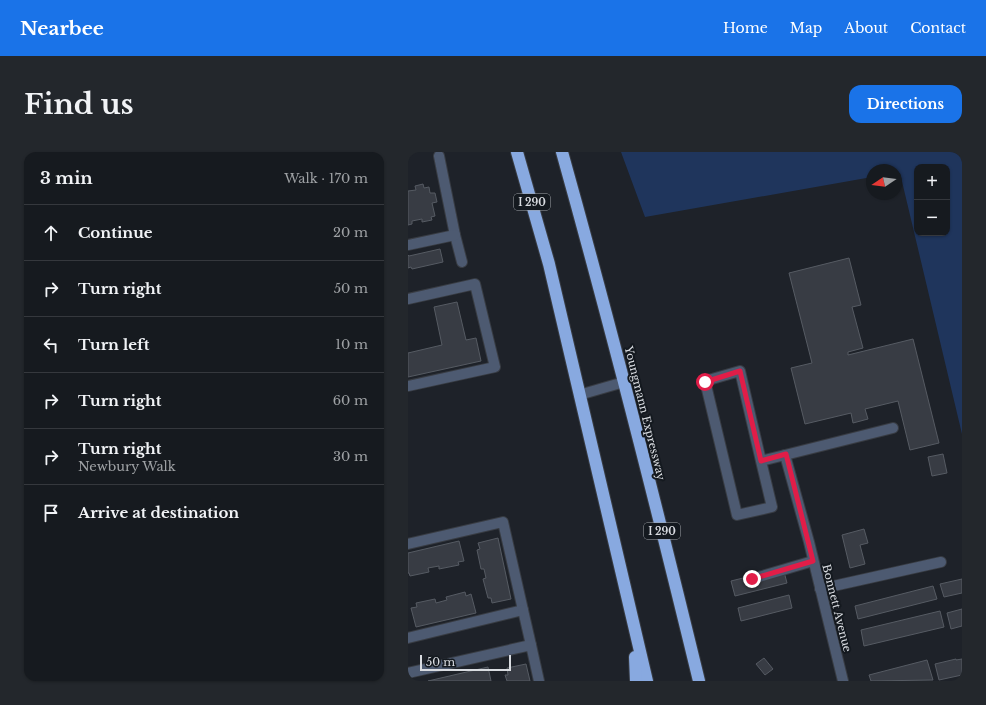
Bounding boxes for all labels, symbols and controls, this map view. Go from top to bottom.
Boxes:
text: Nearbee [20,17,104,40]
text: Home [723,19,768,37]
text: Map [790,19,822,37]
text: About [844,19,888,37]
text: Contact [910,19,966,37]
button: Directions [849,85,962,123]
text: Find us [24,87,134,122]
north arrow [866,164,902,200]
map controls [914,164,950,236]
button: + [914,164,950,200]
text: 3 min [40,168,93,189]
text: Walk · 170 m [284,170,368,187]
road number: I 290 [514,194,550,210]
button: − [914,200,950,236]
icon: ahead [40,222,62,244]
text: Continue [78,223,153,242]
text: 20 m [333,224,368,241]
icon: right [40,278,62,300]
text: Turn right [78,279,161,298]
text: 50 m [334,280,368,297]
icon: left [40,334,62,356]
text: Turn left [78,335,149,354]
text: 10 m [335,336,368,353]
street label: Youngmann Expressway [621,344,668,481]
route start [696,373,714,391]
icon: right [40,390,62,412]
text: Turn right [78,391,161,410]
text: 60 m [333,392,368,409]
text: Turn right [78,439,161,458]
icon: right [40,446,62,468]
text: 30 m [333,448,368,465]
text: Newbury Walk [78,458,176,475]
icon: arrive [40,502,62,524]
text: Arrive at destination [78,503,239,522]
road number: I 290 [644,523,680,539]
street label: Bonnett Avenue [819,563,855,653]
route end [743,570,761,588]
scale bar [420,653,511,672]
text: 50 m [426,655,455,669]

